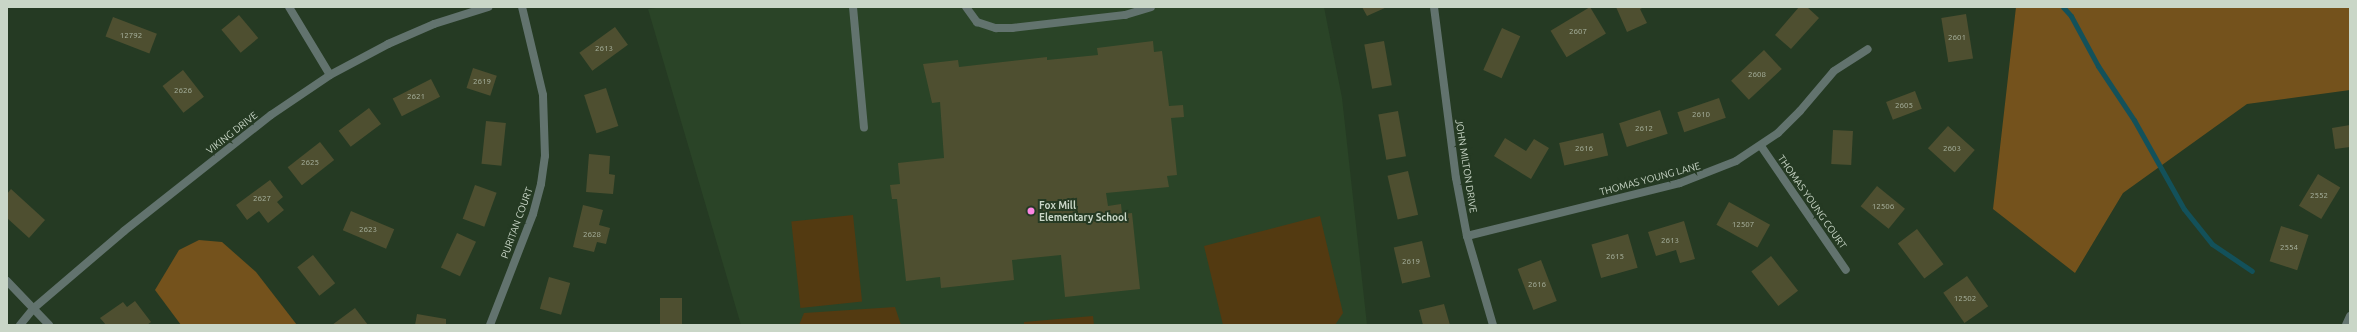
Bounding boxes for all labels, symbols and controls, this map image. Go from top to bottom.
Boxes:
house number: 2607 [1569,27,1587,37]
house number: 12792 [120,31,142,41]
house number: 2601 [1948,33,1966,43]
house number: 2613 [595,44,613,54]
house number: 2608 [1748,70,1766,80]
house number: 2619 [473,77,491,87]
house number: 2626 [174,86,192,96]
house number: 2621 [407,92,425,102]
house number: 2605 [1895,101,1913,111]
street label: VIKING DRIVE [204,109,260,157]
house number: 2610 [1692,110,1710,120]
street label: JOHN MILTON DRIVE [1453,118,1479,214]
house number: 2612 [1635,124,1653,134]
house number: 2616 [1575,144,1593,154]
house number: 2603 [1943,144,1961,154]
street label: THOMAS YOUNG COURT [1775,153,1849,251]
house number: 2625 [301,158,319,168]
street label: THOMAS YOUNG LANE [1598,160,1702,198]
street label: PURITAN COURT [499,186,535,260]
house number: 2552 [2310,191,2328,201]
house number: 2627 [253,194,271,204]
place label: Fox Mill Elementary School [1039,199,1127,222]
house number: 12506 [1872,202,1894,212]
marker: Fox Mill Elementary School [1026,206,1036,216]
house number: 12507 [1732,220,1754,230]
house number: 2623 [359,225,377,235]
house number: 2628 [583,230,601,240]
house number: 2613 [1661,236,1679,246]
house number: 2554 [2280,243,2298,253]
house number: 2615 [1606,252,1624,262]
house number: 2619 [1402,257,1420,267]
house number: 2616 [1528,280,1546,290]
house number: 12502 [1954,294,1976,304]

